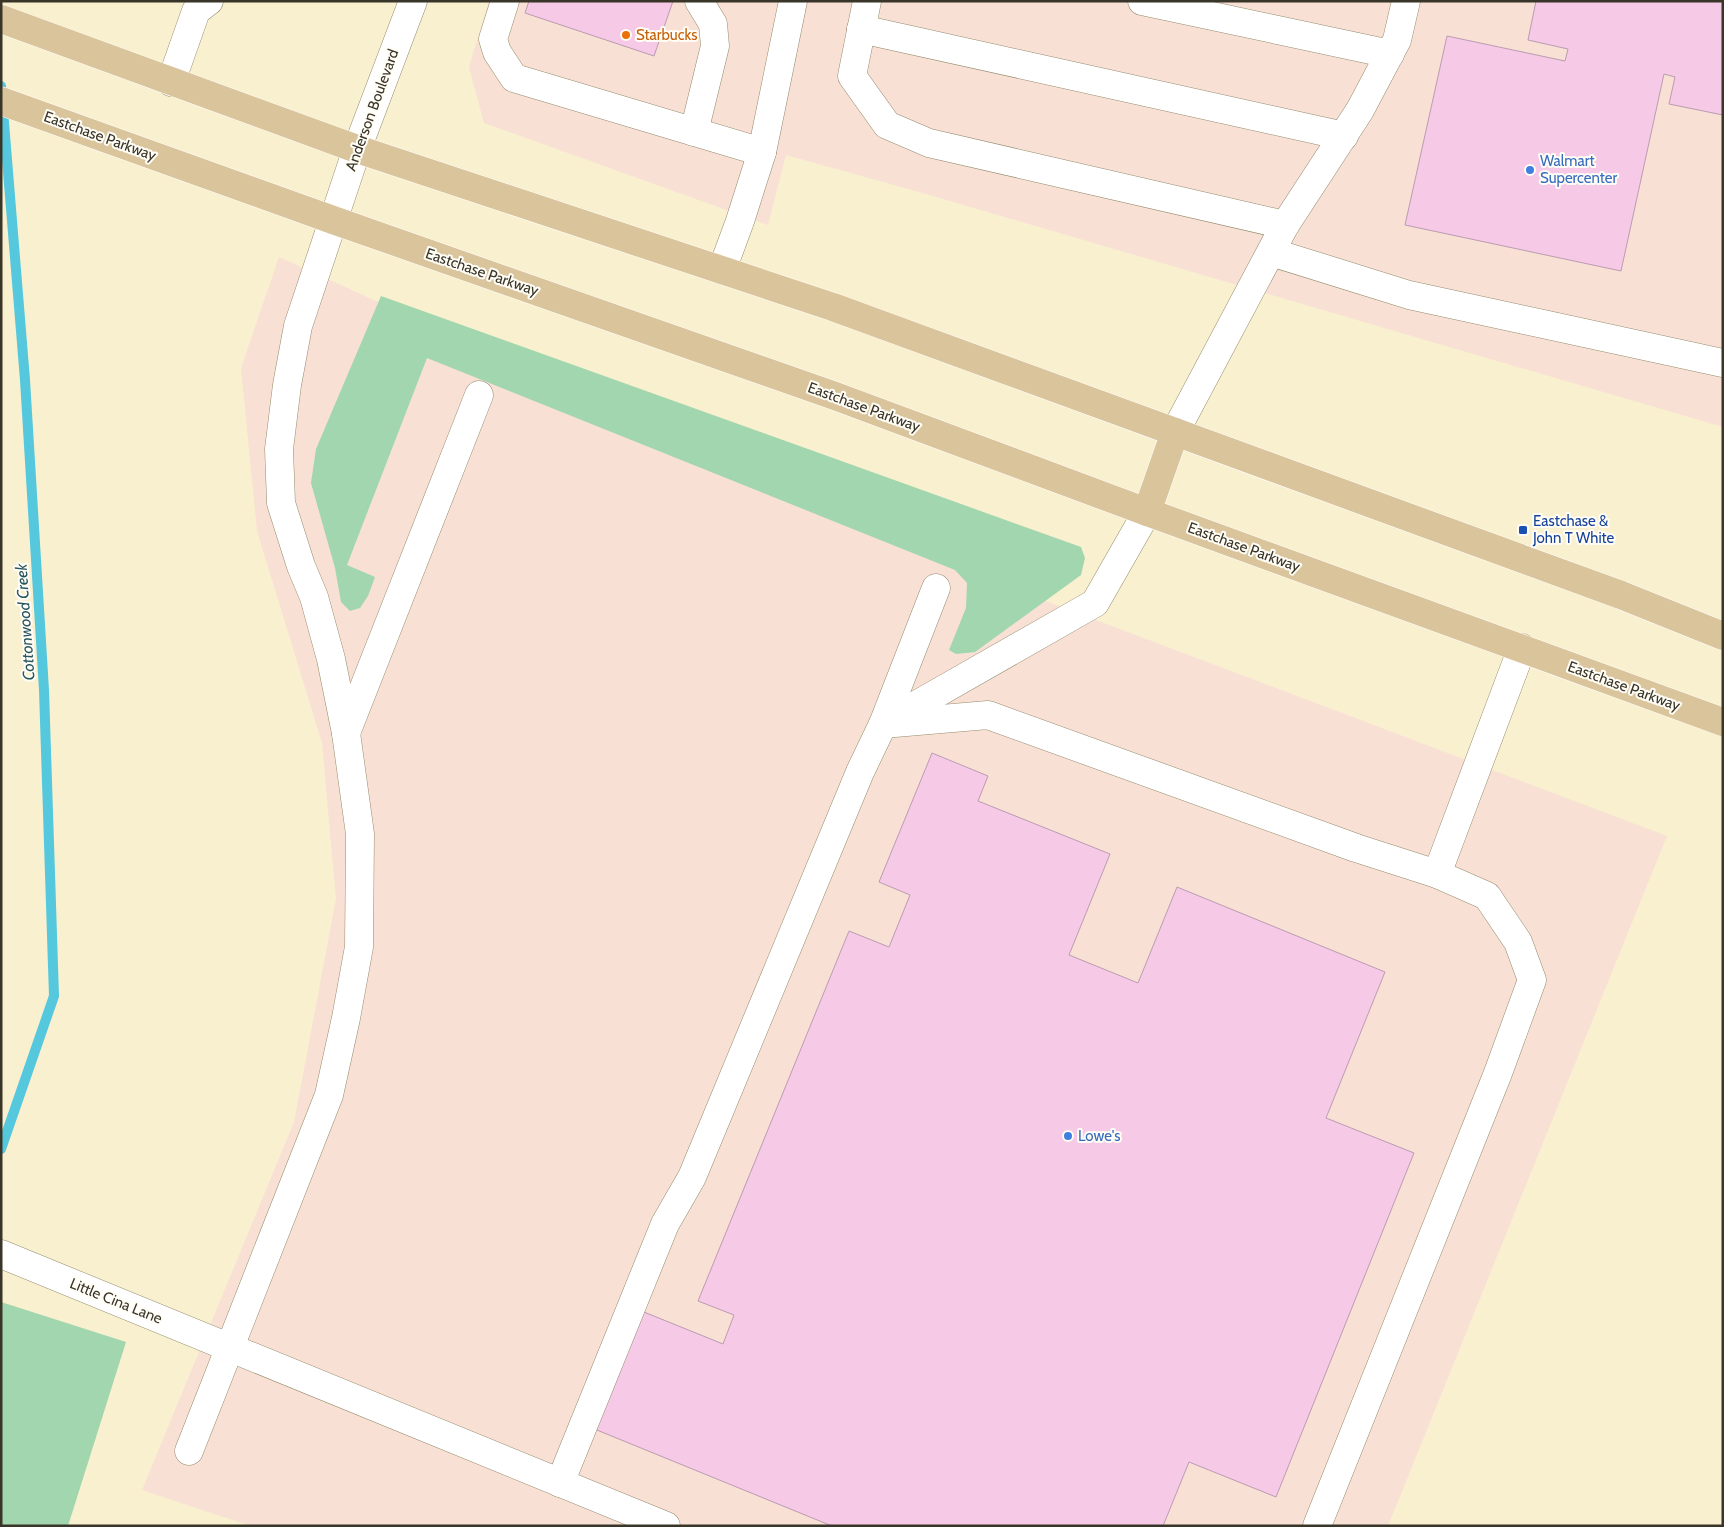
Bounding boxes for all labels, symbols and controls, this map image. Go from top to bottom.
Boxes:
place label: Starbucks [636,26,697,44]
marker: Starbucks [620,29,632,41]
street label: Anderson Boulevard [342,47,402,173]
street label: Eastchase Parkway [41,107,159,165]
place label: Walmart Supercenter [1540,152,1617,187]
marker: Walmart Supercenter [1524,164,1536,176]
street label: Eastchase Parkway [423,244,541,300]
street label: Eastchase Parkway [805,378,923,436]
place label: Eastchase & John T White [1532,512,1615,547]
street label: Eastchase Parkway [1185,518,1303,576]
marker: Eastchase & John T White [1517,524,1529,536]
water label: Cottonwood Creek [11,562,39,681]
street label: Eastchase Parkway [1565,657,1683,715]
place label: Lowe's [1078,1127,1120,1145]
marker: Lowe's [1062,1130,1074,1142]
street label: Little Cina Lane [67,1274,165,1328]

